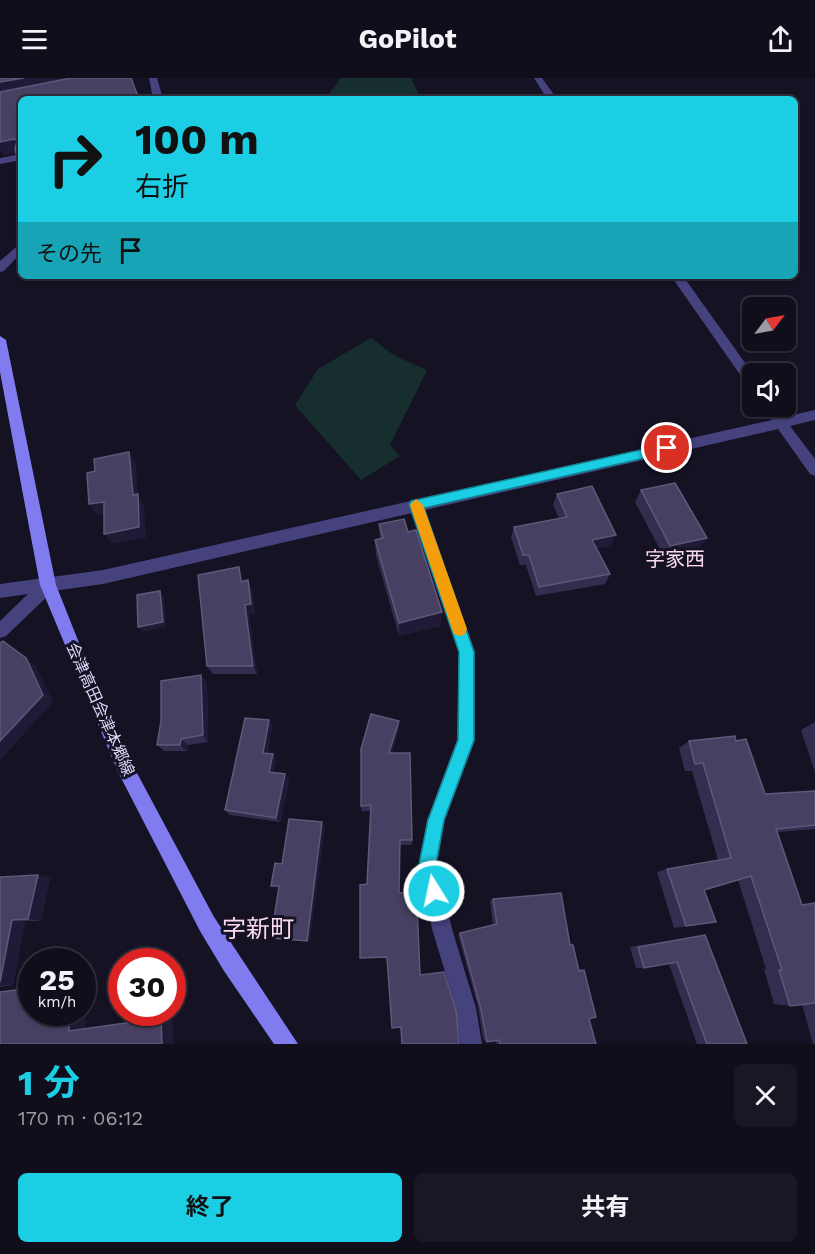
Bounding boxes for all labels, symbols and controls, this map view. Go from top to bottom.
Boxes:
icon: menu [18,23,51,56]
text: GoPilot [358,23,457,55]
icon: share [764,23,797,56]
text: 100 m [135,115,259,164]
icon: right [36,120,114,198]
text: 右折 [135,171,189,203]
icon: arrive [114,234,147,267]
text: その先 [36,241,102,266]
north arrow [742,297,796,351]
map controls [742,297,796,417]
button: sound [742,363,796,417]
pin [641,422,692,473]
icon: arrive [650,431,683,464]
district label: 字家西 [645,547,705,571]
street label: 会津高田会津本郷線 [63,640,139,779]
position arrow [402,859,466,923]
district label: 字新町 [222,915,294,943]
speed limit sign: 30 [108,948,186,1026]
text: 25 [39,962,75,997]
text: km/h [38,993,76,1011]
text: 1 分 [18,1062,80,1104]
button: close [734,1064,797,1127]
text: 170 m · 06:12 [18,1106,143,1130]
button: 終了 [18,1173,402,1242]
button: 共有 [414,1173,797,1242]

